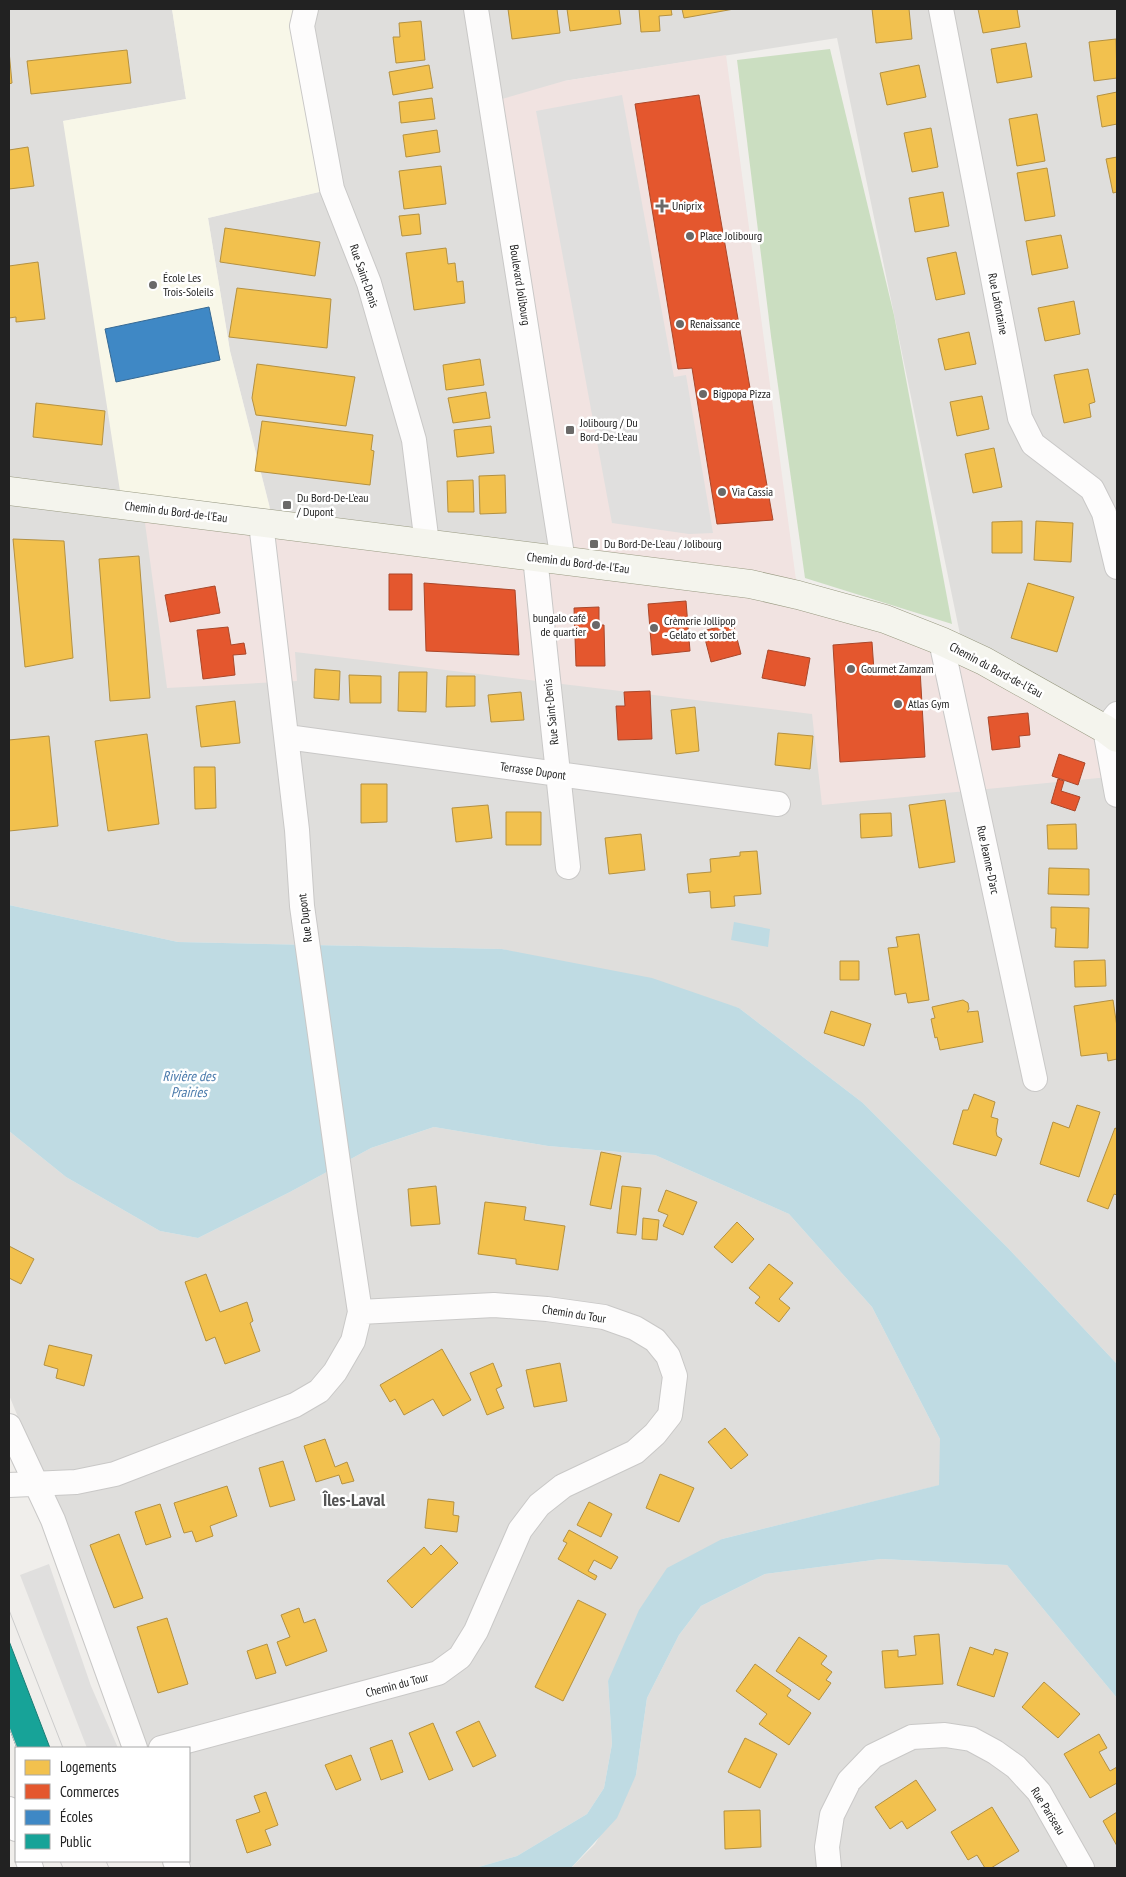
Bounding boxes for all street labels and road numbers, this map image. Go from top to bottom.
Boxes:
street label: Rue Saint-Denis [347,242,382,309]
street label: Boulevard Jolibourg [507,243,534,326]
street label: Rue Lafontaine [985,272,1012,336]
street label: Chemin du Bord-de-l'Eau [124,498,228,525]
street label: Chemin du Bord-de-l'Eau [526,549,630,576]
street label: Chemin du Bord-de-l'Eau [947,639,1045,700]
street label: Rue Saint-Denis [540,678,561,746]
street label: Terrasse Dupont [499,758,568,783]
street label: Rue Jeanne-D'arc [974,824,1003,896]
street label: Rue Dupont [294,892,315,943]
street label: Chemin du Tour [541,1301,608,1326]
street label: Chemin du Tour [364,1669,431,1700]
street label: Rue Pariseau [1028,1784,1069,1837]

